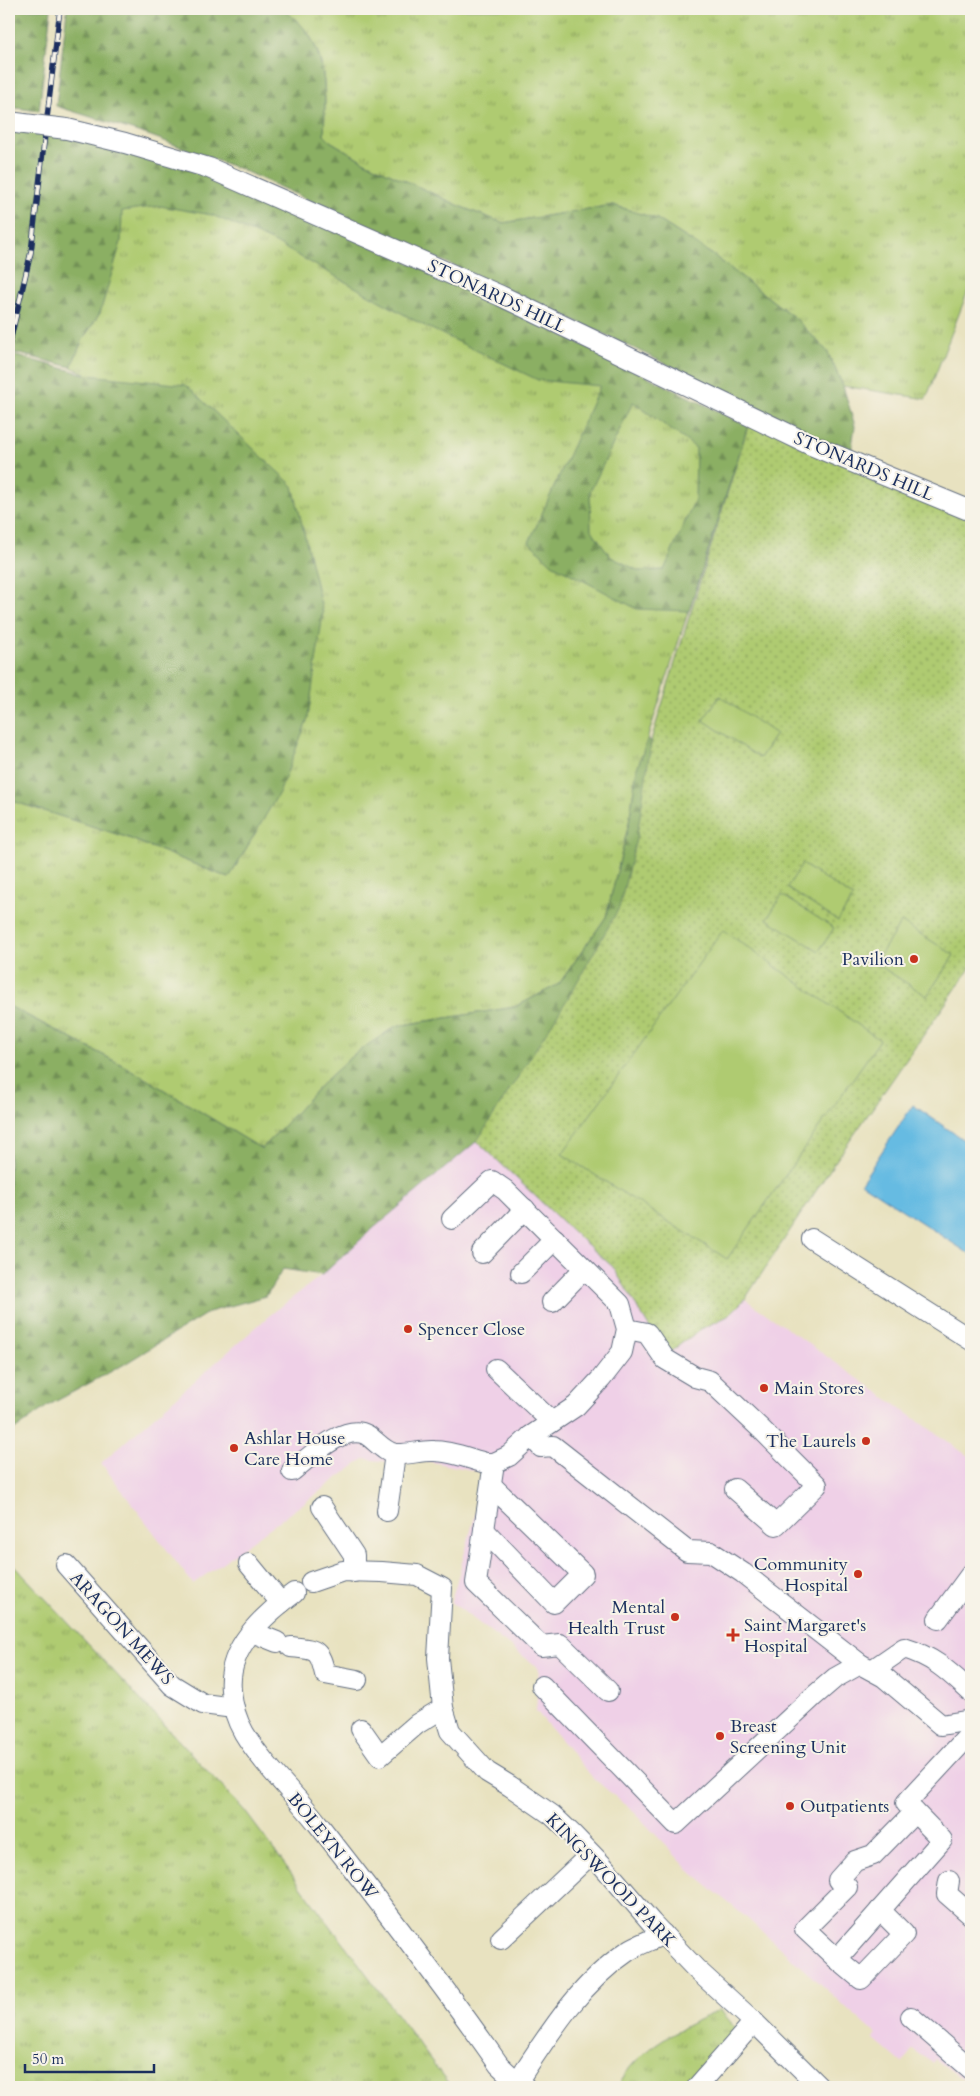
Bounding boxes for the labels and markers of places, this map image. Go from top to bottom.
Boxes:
place label: Pavilion [842,947,905,972]
marker: Pavilion [908,953,920,965]
place label: Spencer Close [418,1317,525,1342]
marker: Spencer Close [402,1323,414,1335]
place label: Main Stores [774,1376,864,1401]
marker: Main Stores [758,1382,770,1394]
place label: Ashlar House Care Home [244,1426,345,1472]
place label: The Laurels [766,1429,856,1454]
marker: The Laurels [860,1435,872,1447]
marker: Ashlar House Care Home [228,1442,240,1454]
place label: Community Hospital [754,1552,848,1598]
marker: Community Hospital [852,1568,864,1580]
place label: Mental Health Trust [568,1595,665,1641]
marker: Mental Health Trust [669,1611,681,1623]
place label: Saint Margaret's Hospital [744,1613,866,1659]
marker: Saint Margaret's Hospital [726,1628,740,1642]
place label: Breast Screening Unit [730,1714,847,1760]
marker: Breast Screening Unit [714,1730,726,1742]
place label: Outpatients [800,1794,889,1819]
marker: Outpatients [784,1800,796,1812]

